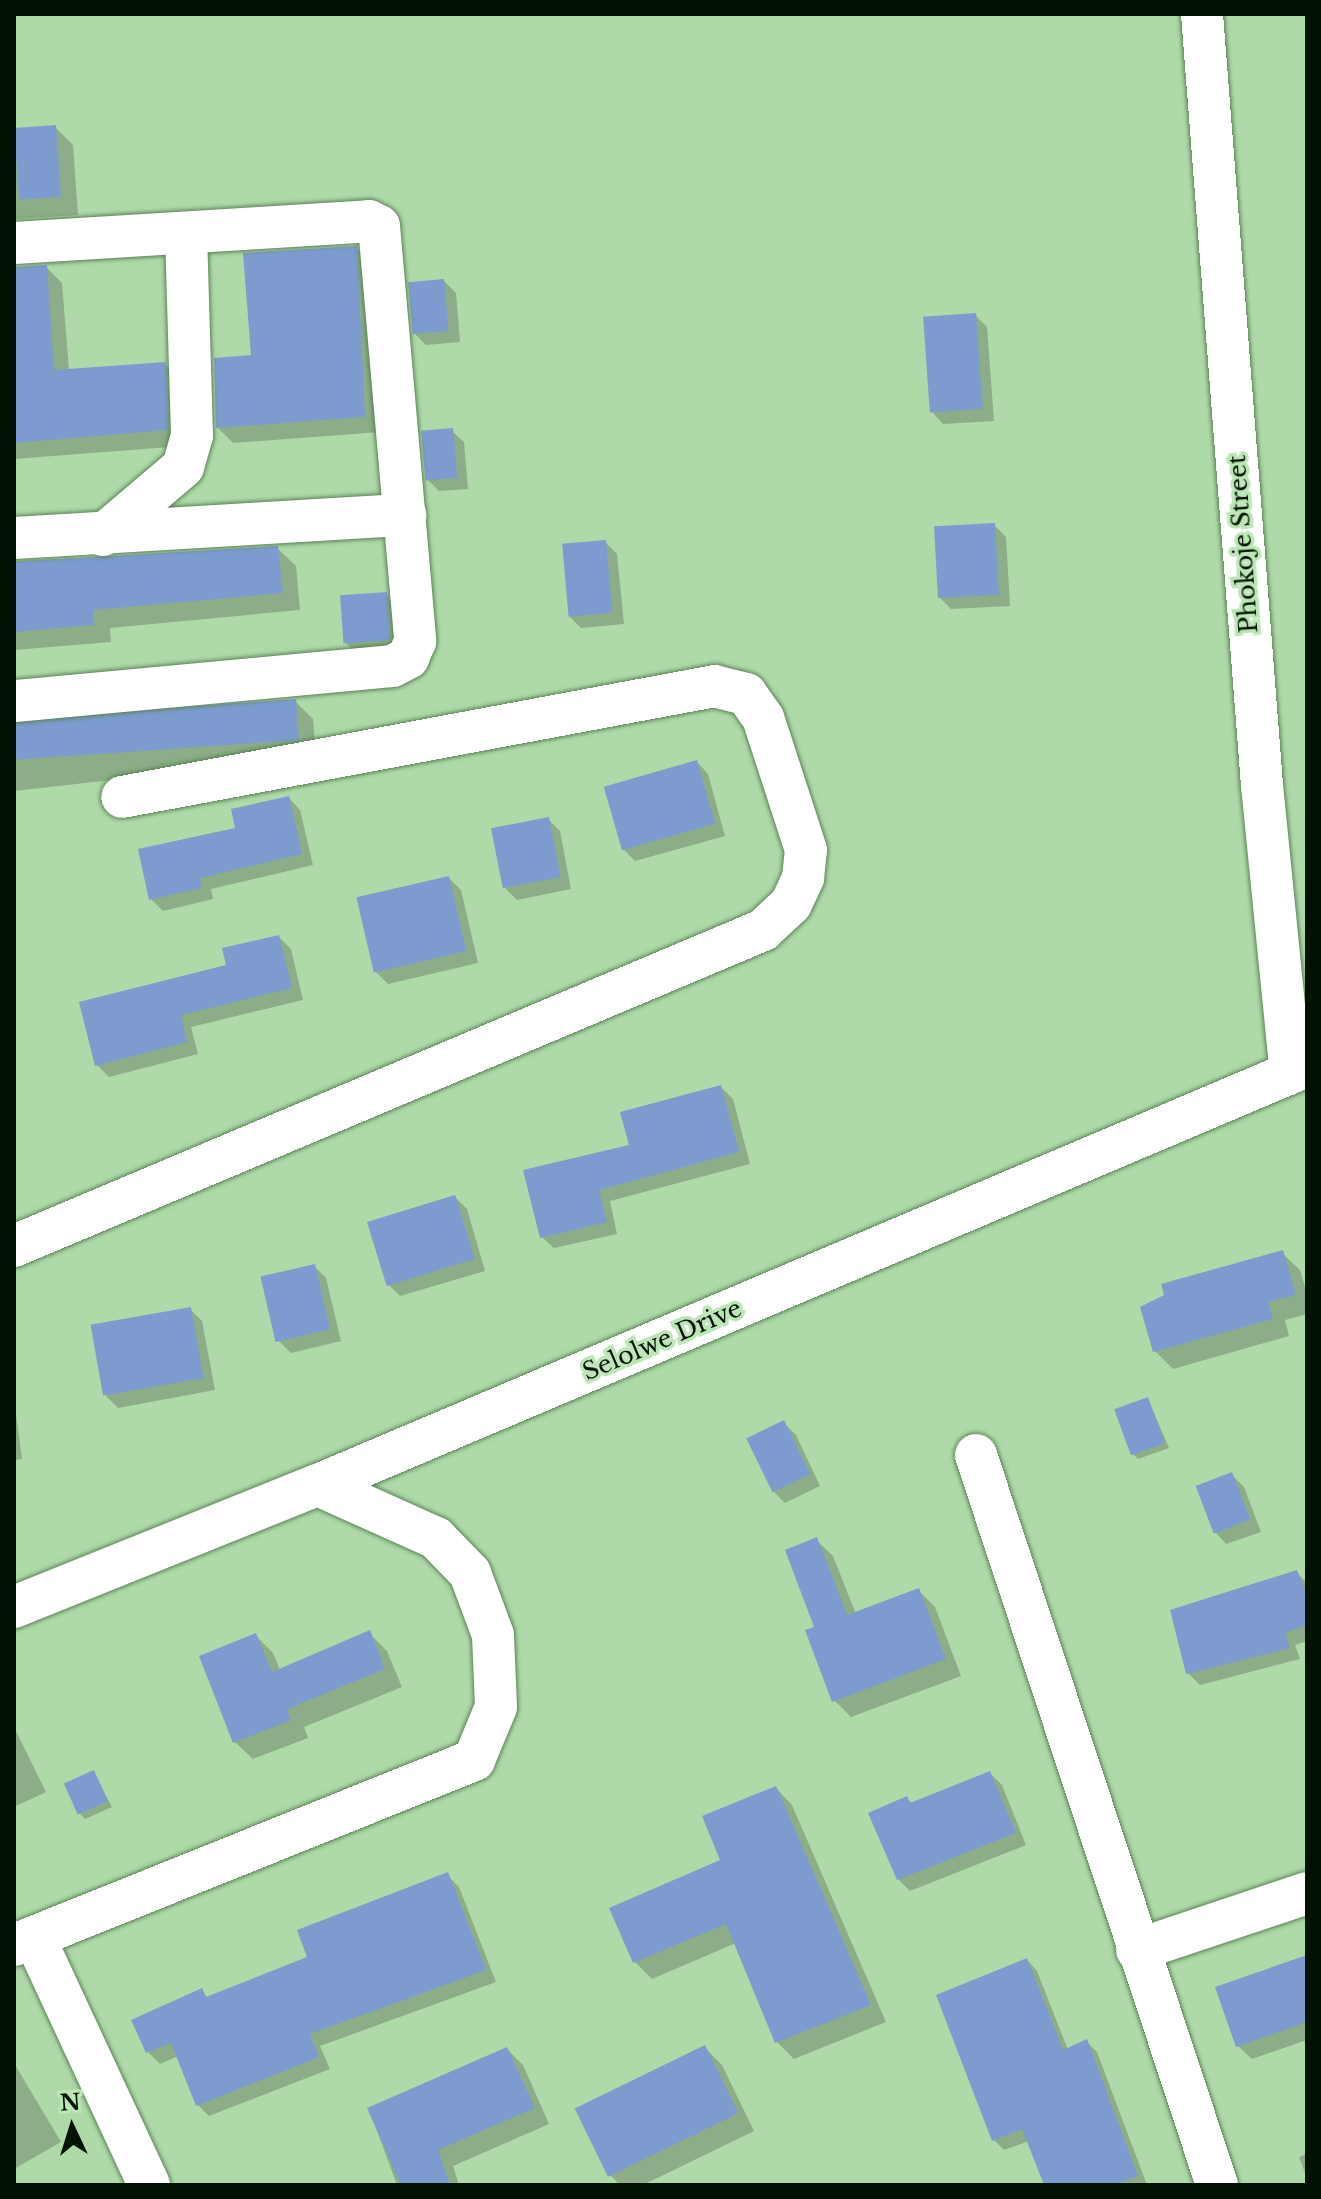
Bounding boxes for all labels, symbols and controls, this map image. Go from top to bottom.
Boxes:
street label: Phokoje Street [1222,454,1264,634]
street label: Selolwe Drive [578,1294,746,1386]
north arrow [32,2087,112,2167]
text: N [59,2088,82,2117]

